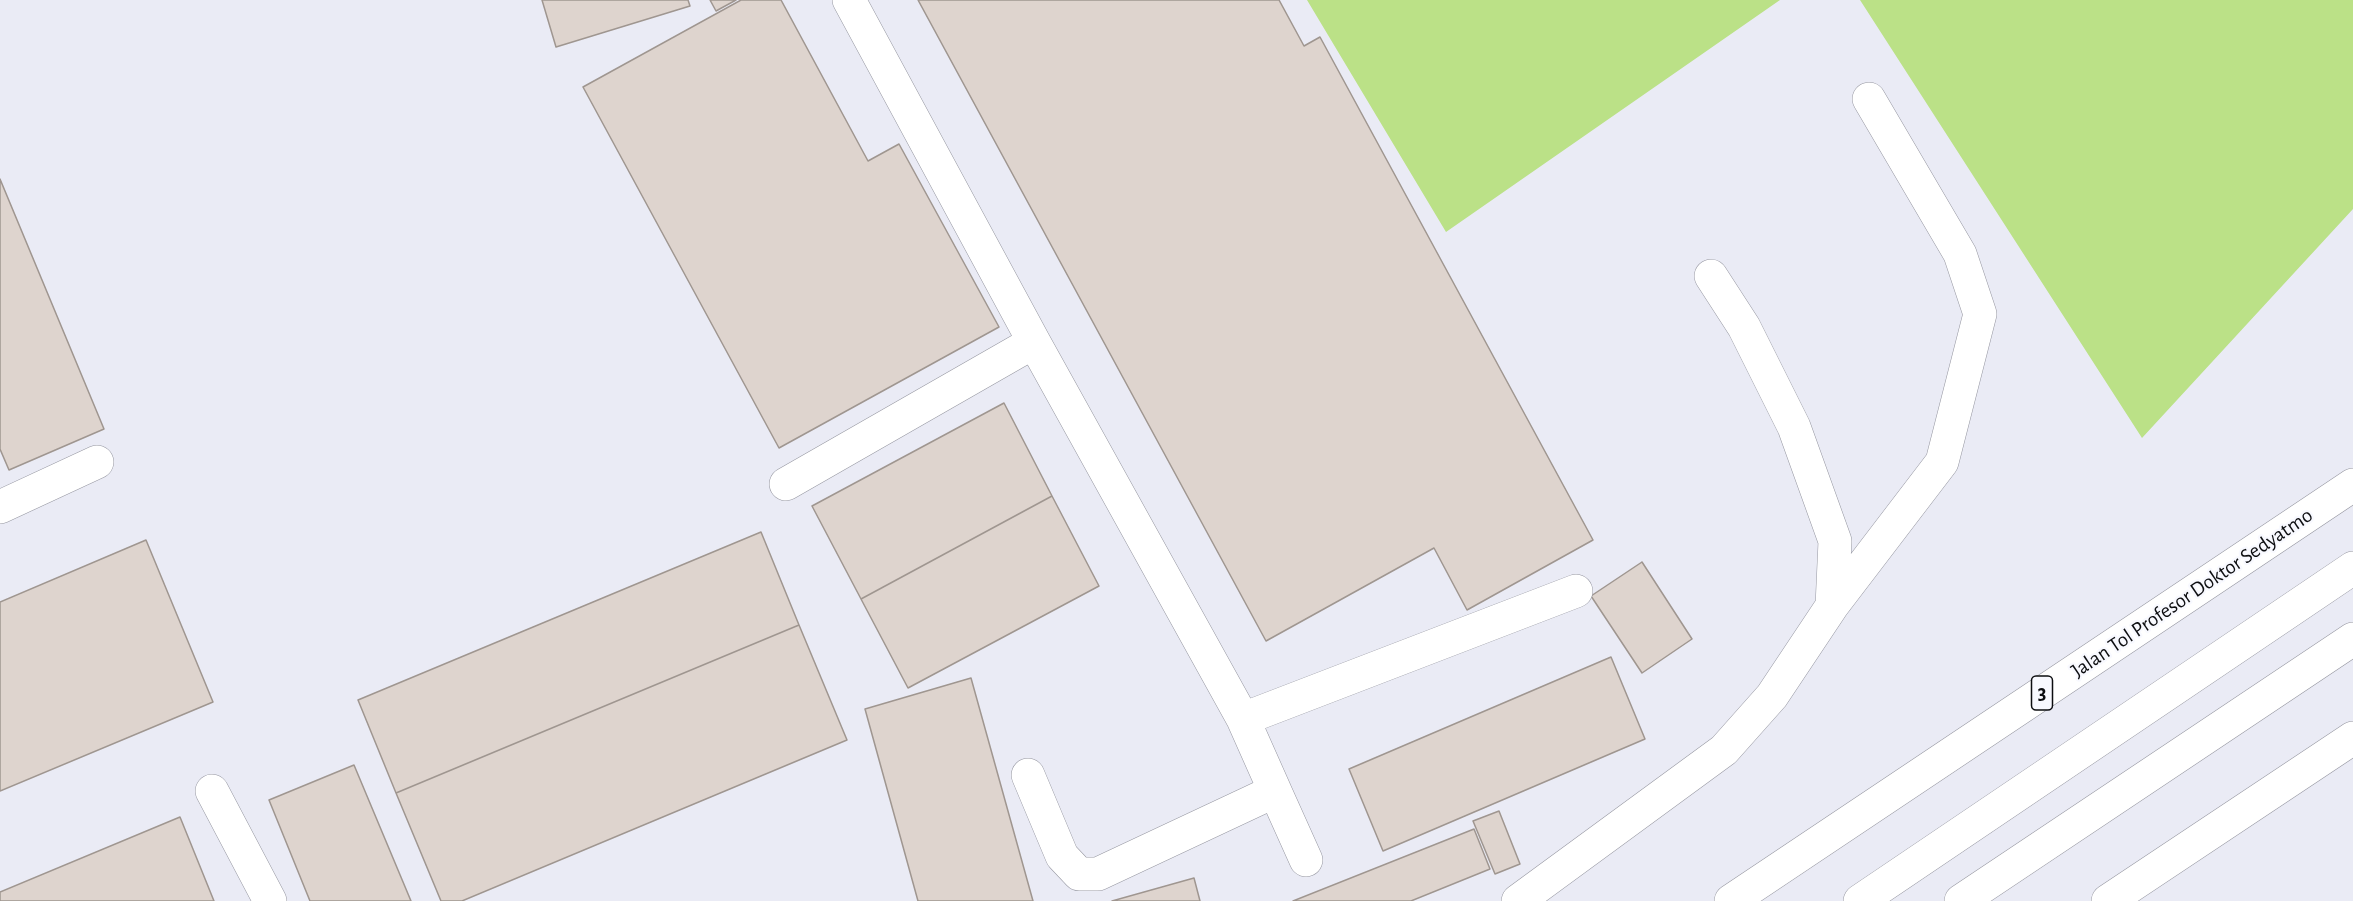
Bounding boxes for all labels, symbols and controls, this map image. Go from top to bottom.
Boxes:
street label: Jalan Tol Profesor Doktor Sedyatmo [2066,503,2318,683]
road number: 3 [2032,676,2052,710]

